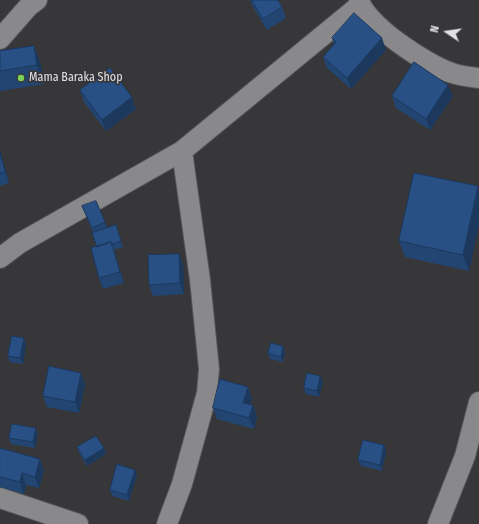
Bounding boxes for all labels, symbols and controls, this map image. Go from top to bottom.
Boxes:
north arrow [427,12,467,52]
text: N [428,25,442,34]
place label: Mama Baraka Shop [29,71,123,85]
marker: Mama Baraka Shop [16,73,26,83]

